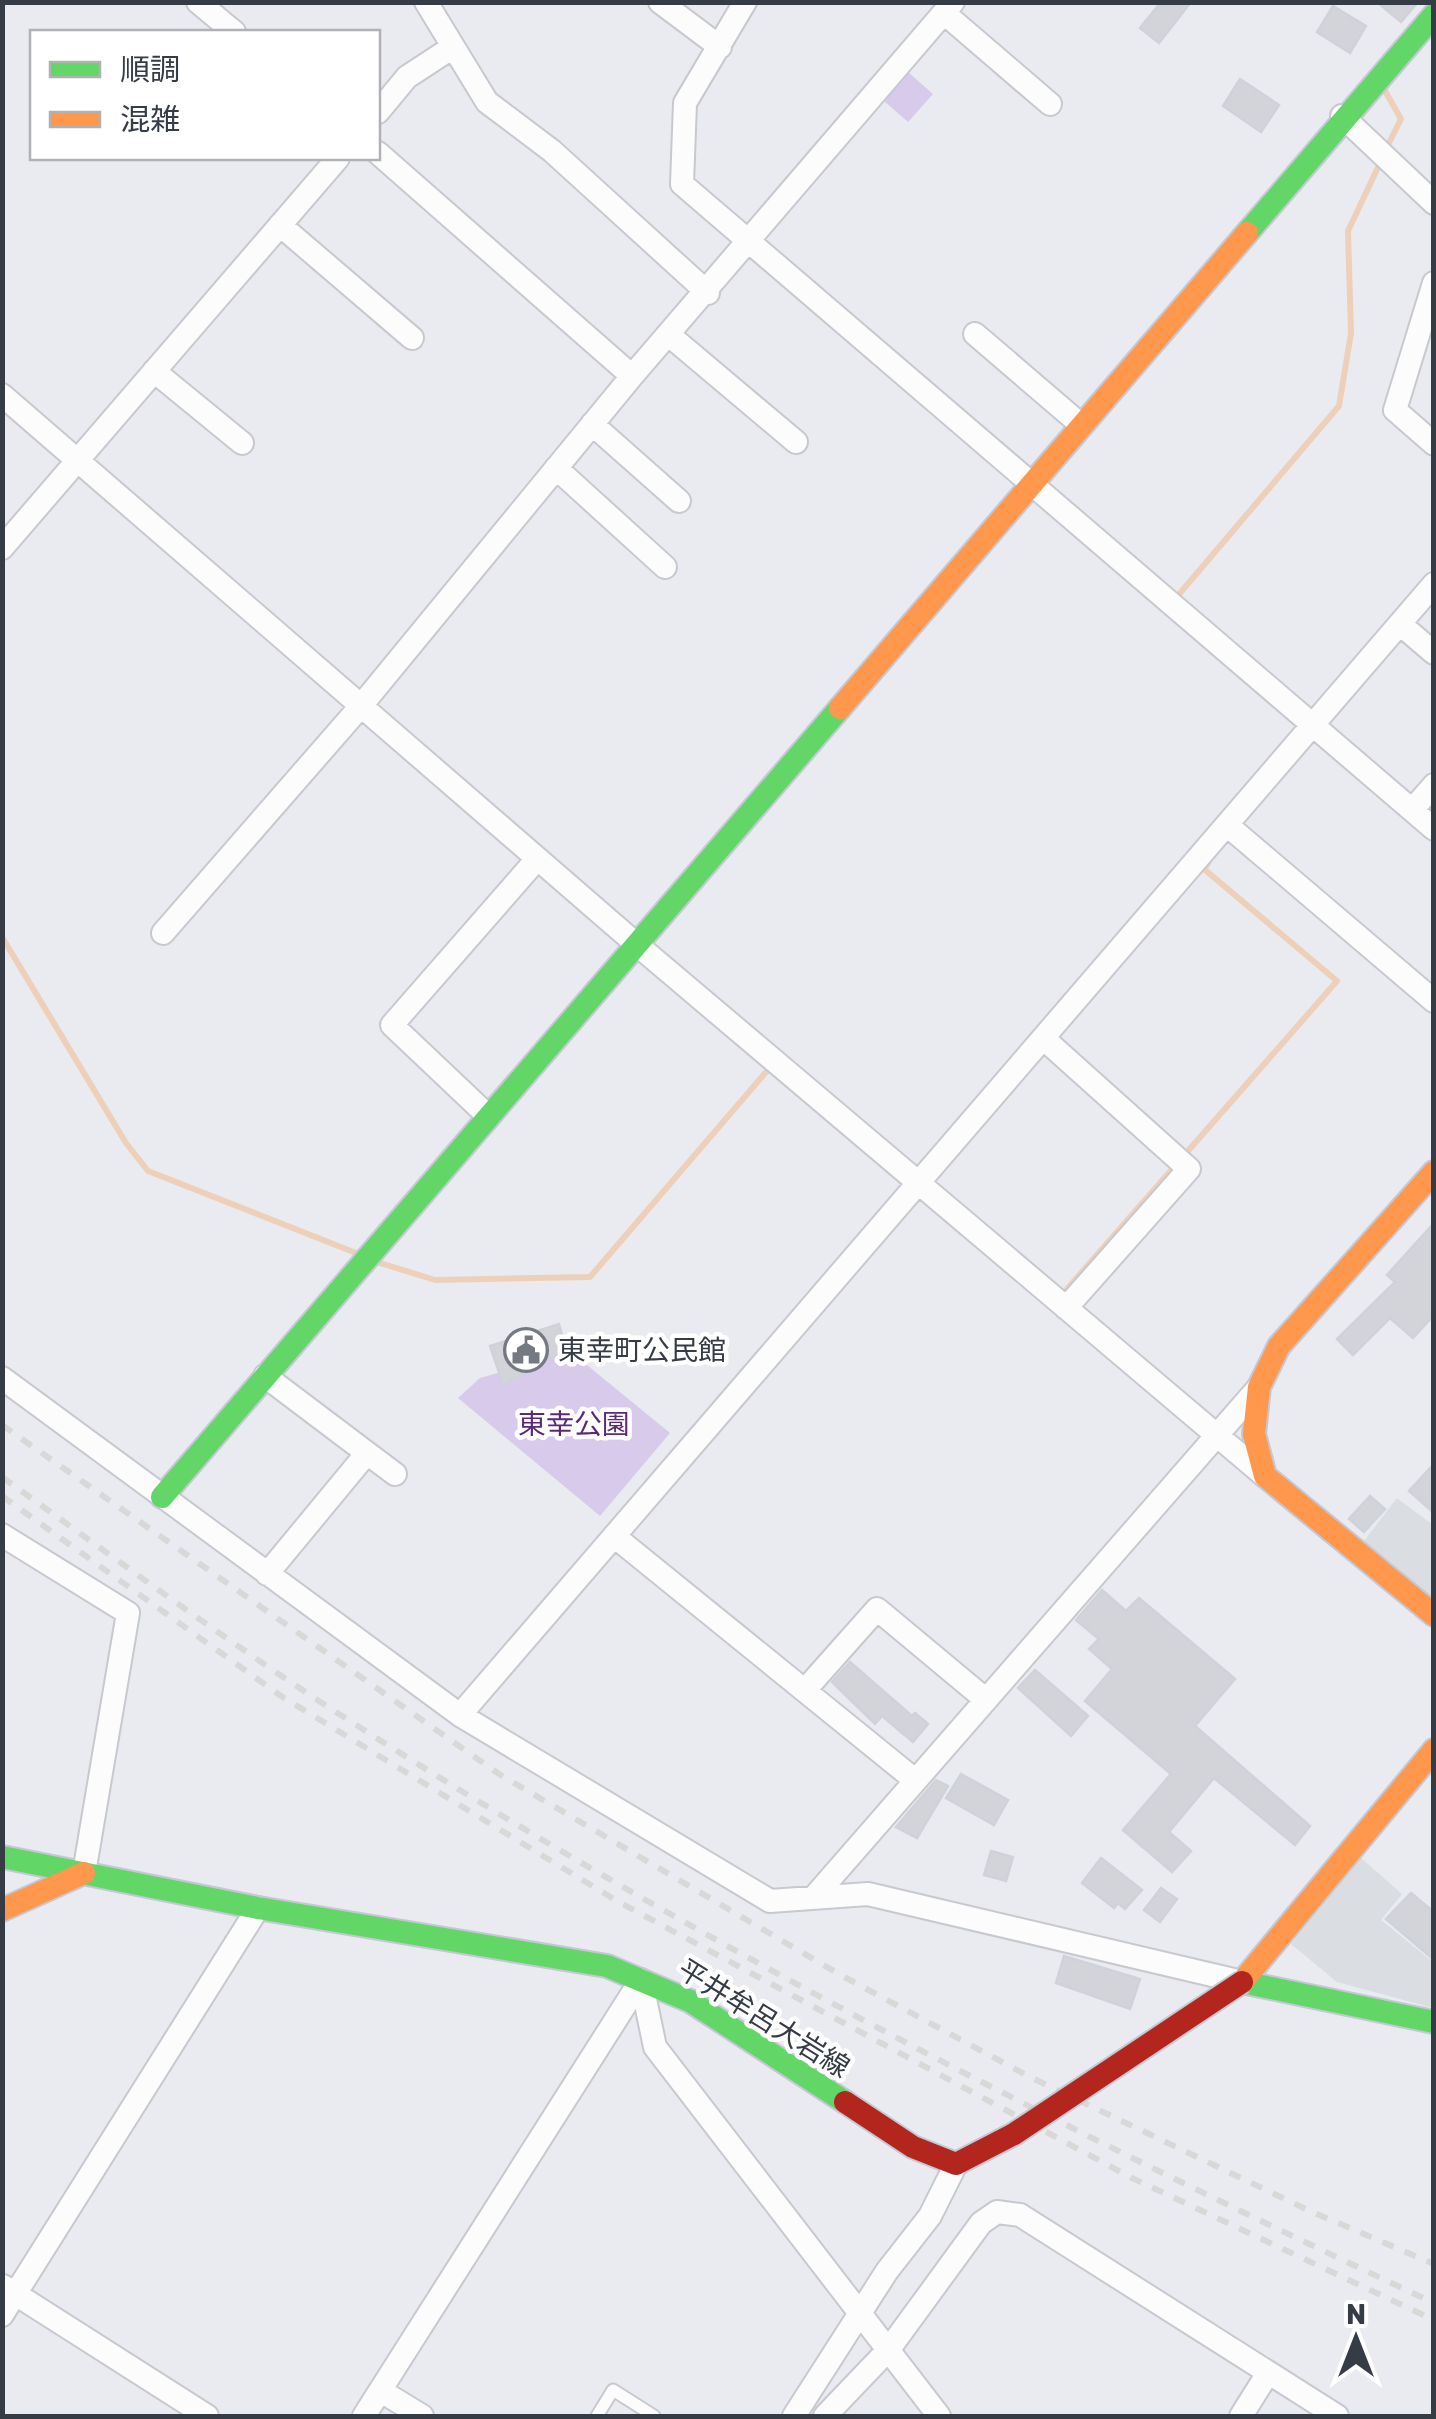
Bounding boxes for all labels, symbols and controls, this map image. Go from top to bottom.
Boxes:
legend [30,30,380,160]
text: 順調 [120,52,180,88]
text: 混雑 [120,102,180,138]
public building icon: 東幸町公民館 [503,1327,549,1373]
place label: 東幸町公民館 [558,1334,726,1367]
park label: 東幸公園 [518,1408,630,1441]
street label: 平井牟呂大岩線 [672,1952,856,2084]
north arrow [1306,2289,1406,2389]
text: N [1346,2298,1366,2331]

